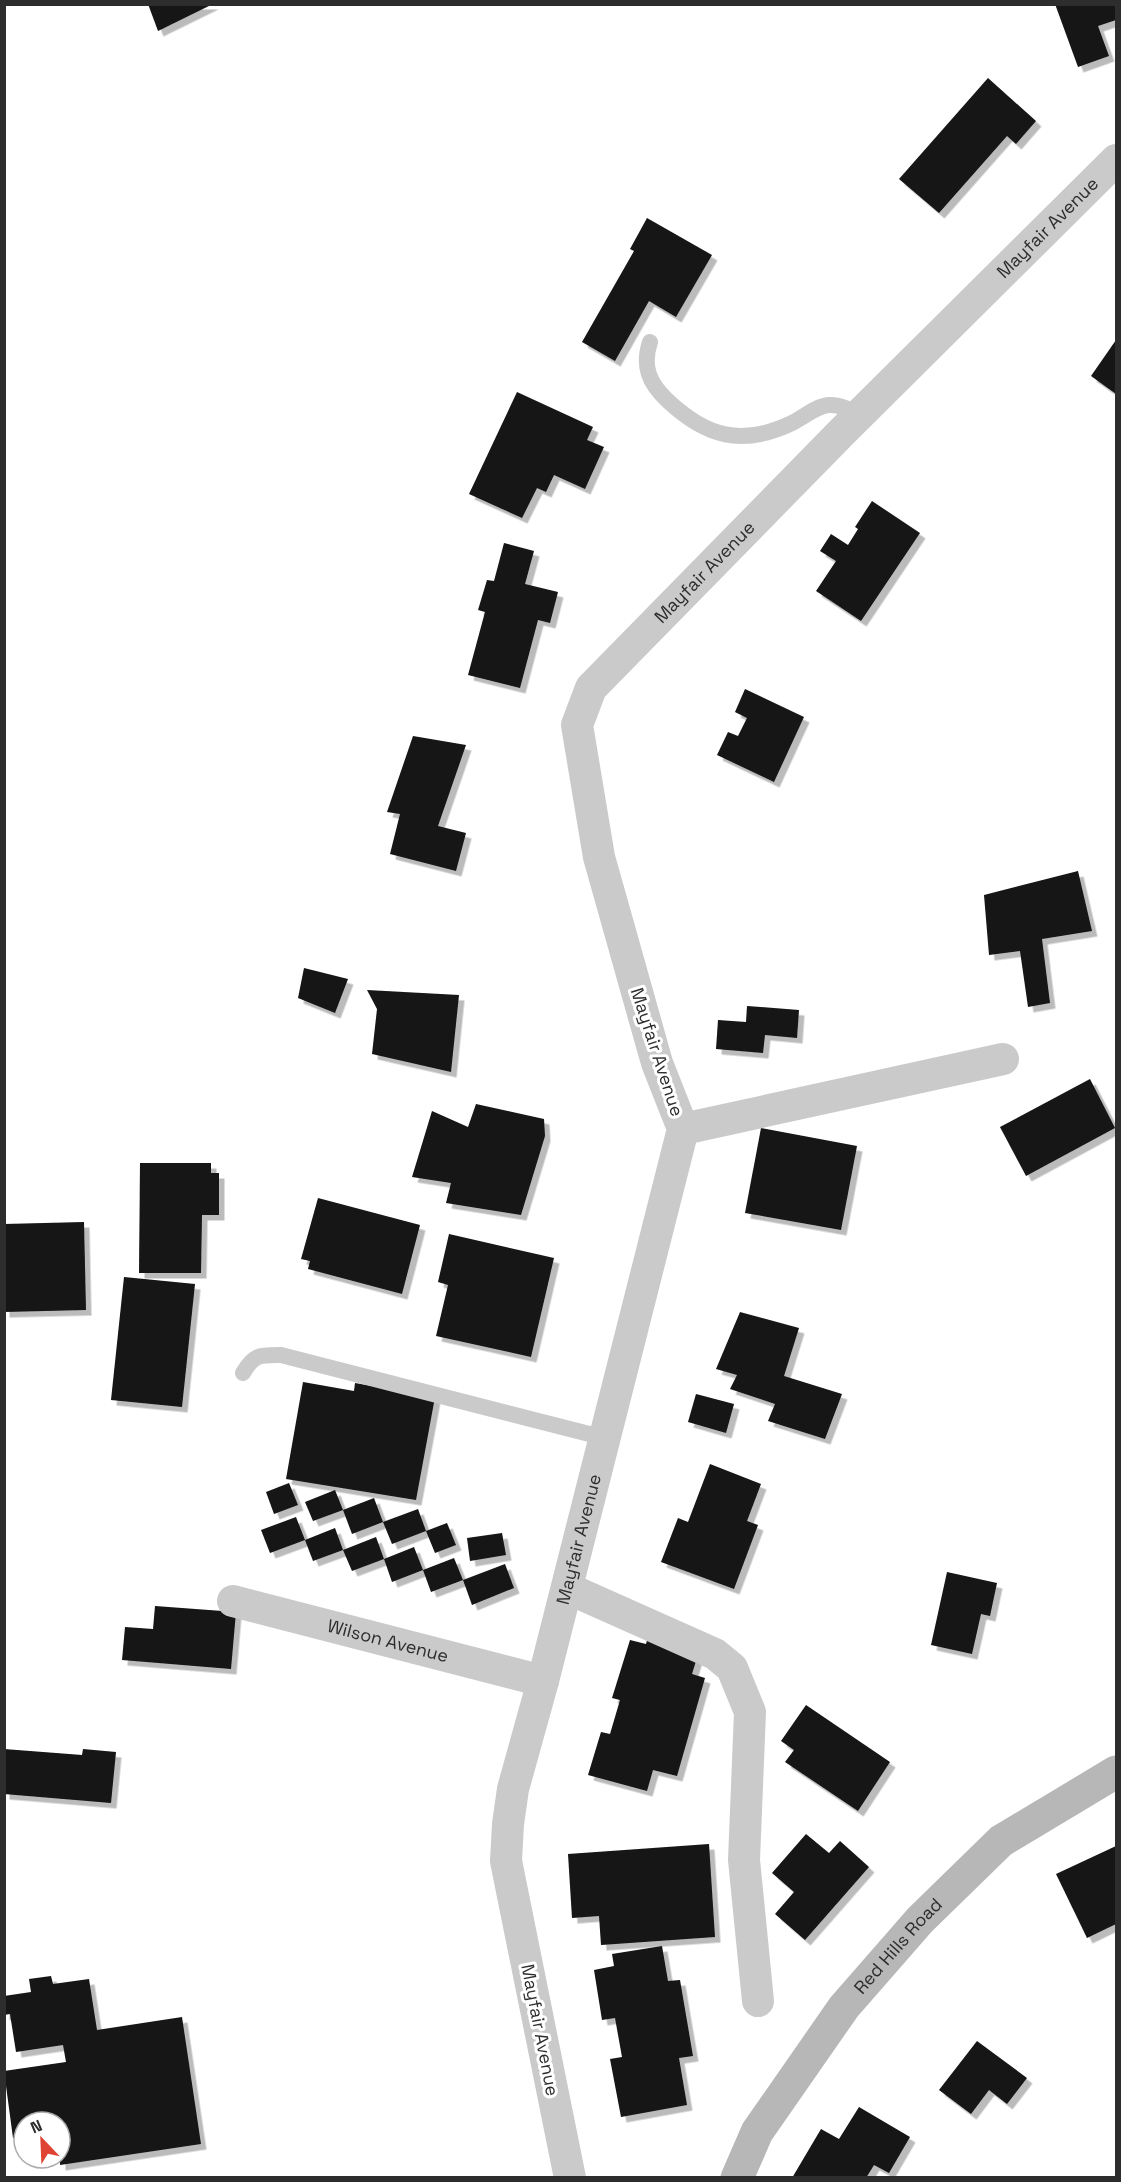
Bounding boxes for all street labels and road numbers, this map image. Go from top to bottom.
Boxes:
street label: Mayfair Avenue [992,172,1103,283]
street label: Mayfair Avenue [649,516,759,628]
street label: Mayfair Avenue [626,985,689,1119]
street label: Mayfair Avenue [551,1471,606,1607]
street label: Wilson Avenue [325,1614,451,1667]
street label: Red Hills Road [849,1893,947,1999]
street label: Mayfair Avenue [516,1962,565,2098]

